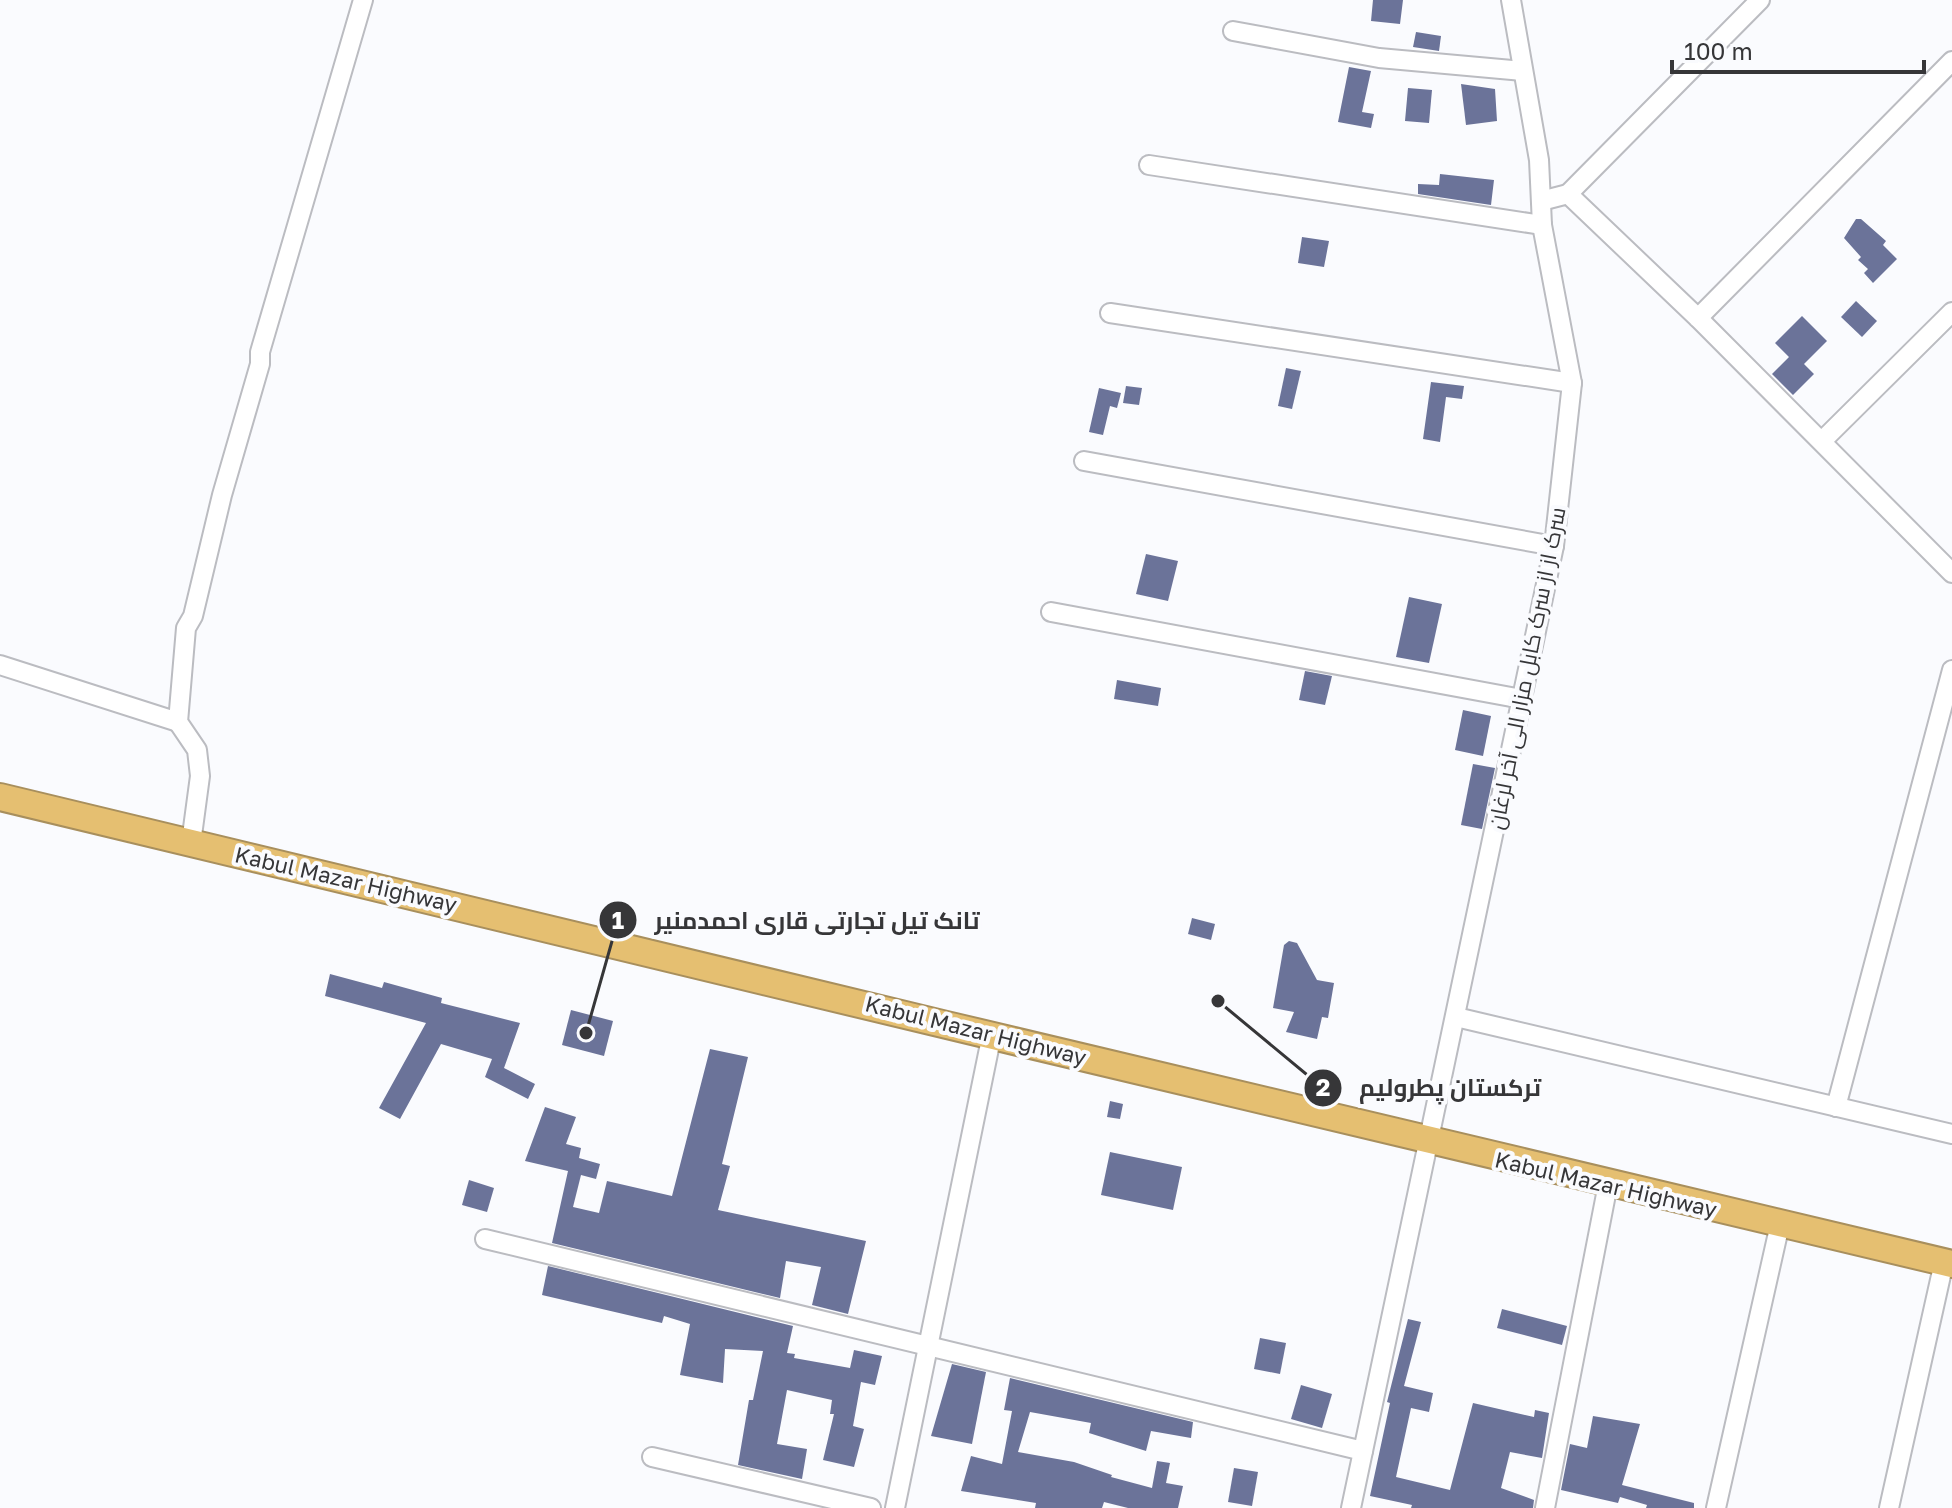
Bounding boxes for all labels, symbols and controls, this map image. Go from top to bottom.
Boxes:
scale bar [1672,24,1924,74]
text: 100 m [1684,36,1753,65]
street label: سرک از از سرک کابل مزار الی آخر لرغان [1481,505,1571,832]
street label: Kabul Mazar Highway [232,840,460,918]
callout: تانک تیل تجارتی قاری احمدمنیر [598,896,995,944]
text: 1 [612,905,624,934]
text: تانک تیل تجارتی قاری احمدمنیر [653,905,981,935]
street label: Kabul Mazar Highway [863,989,1089,1071]
callout: ترکستان پطرولیم [1303,1064,1557,1112]
text: 2 [1316,1072,1330,1101]
text: ترکستان پطرولیم [1359,1072,1542,1105]
street label: Kabul Mazar Highway [1492,1145,1720,1223]

